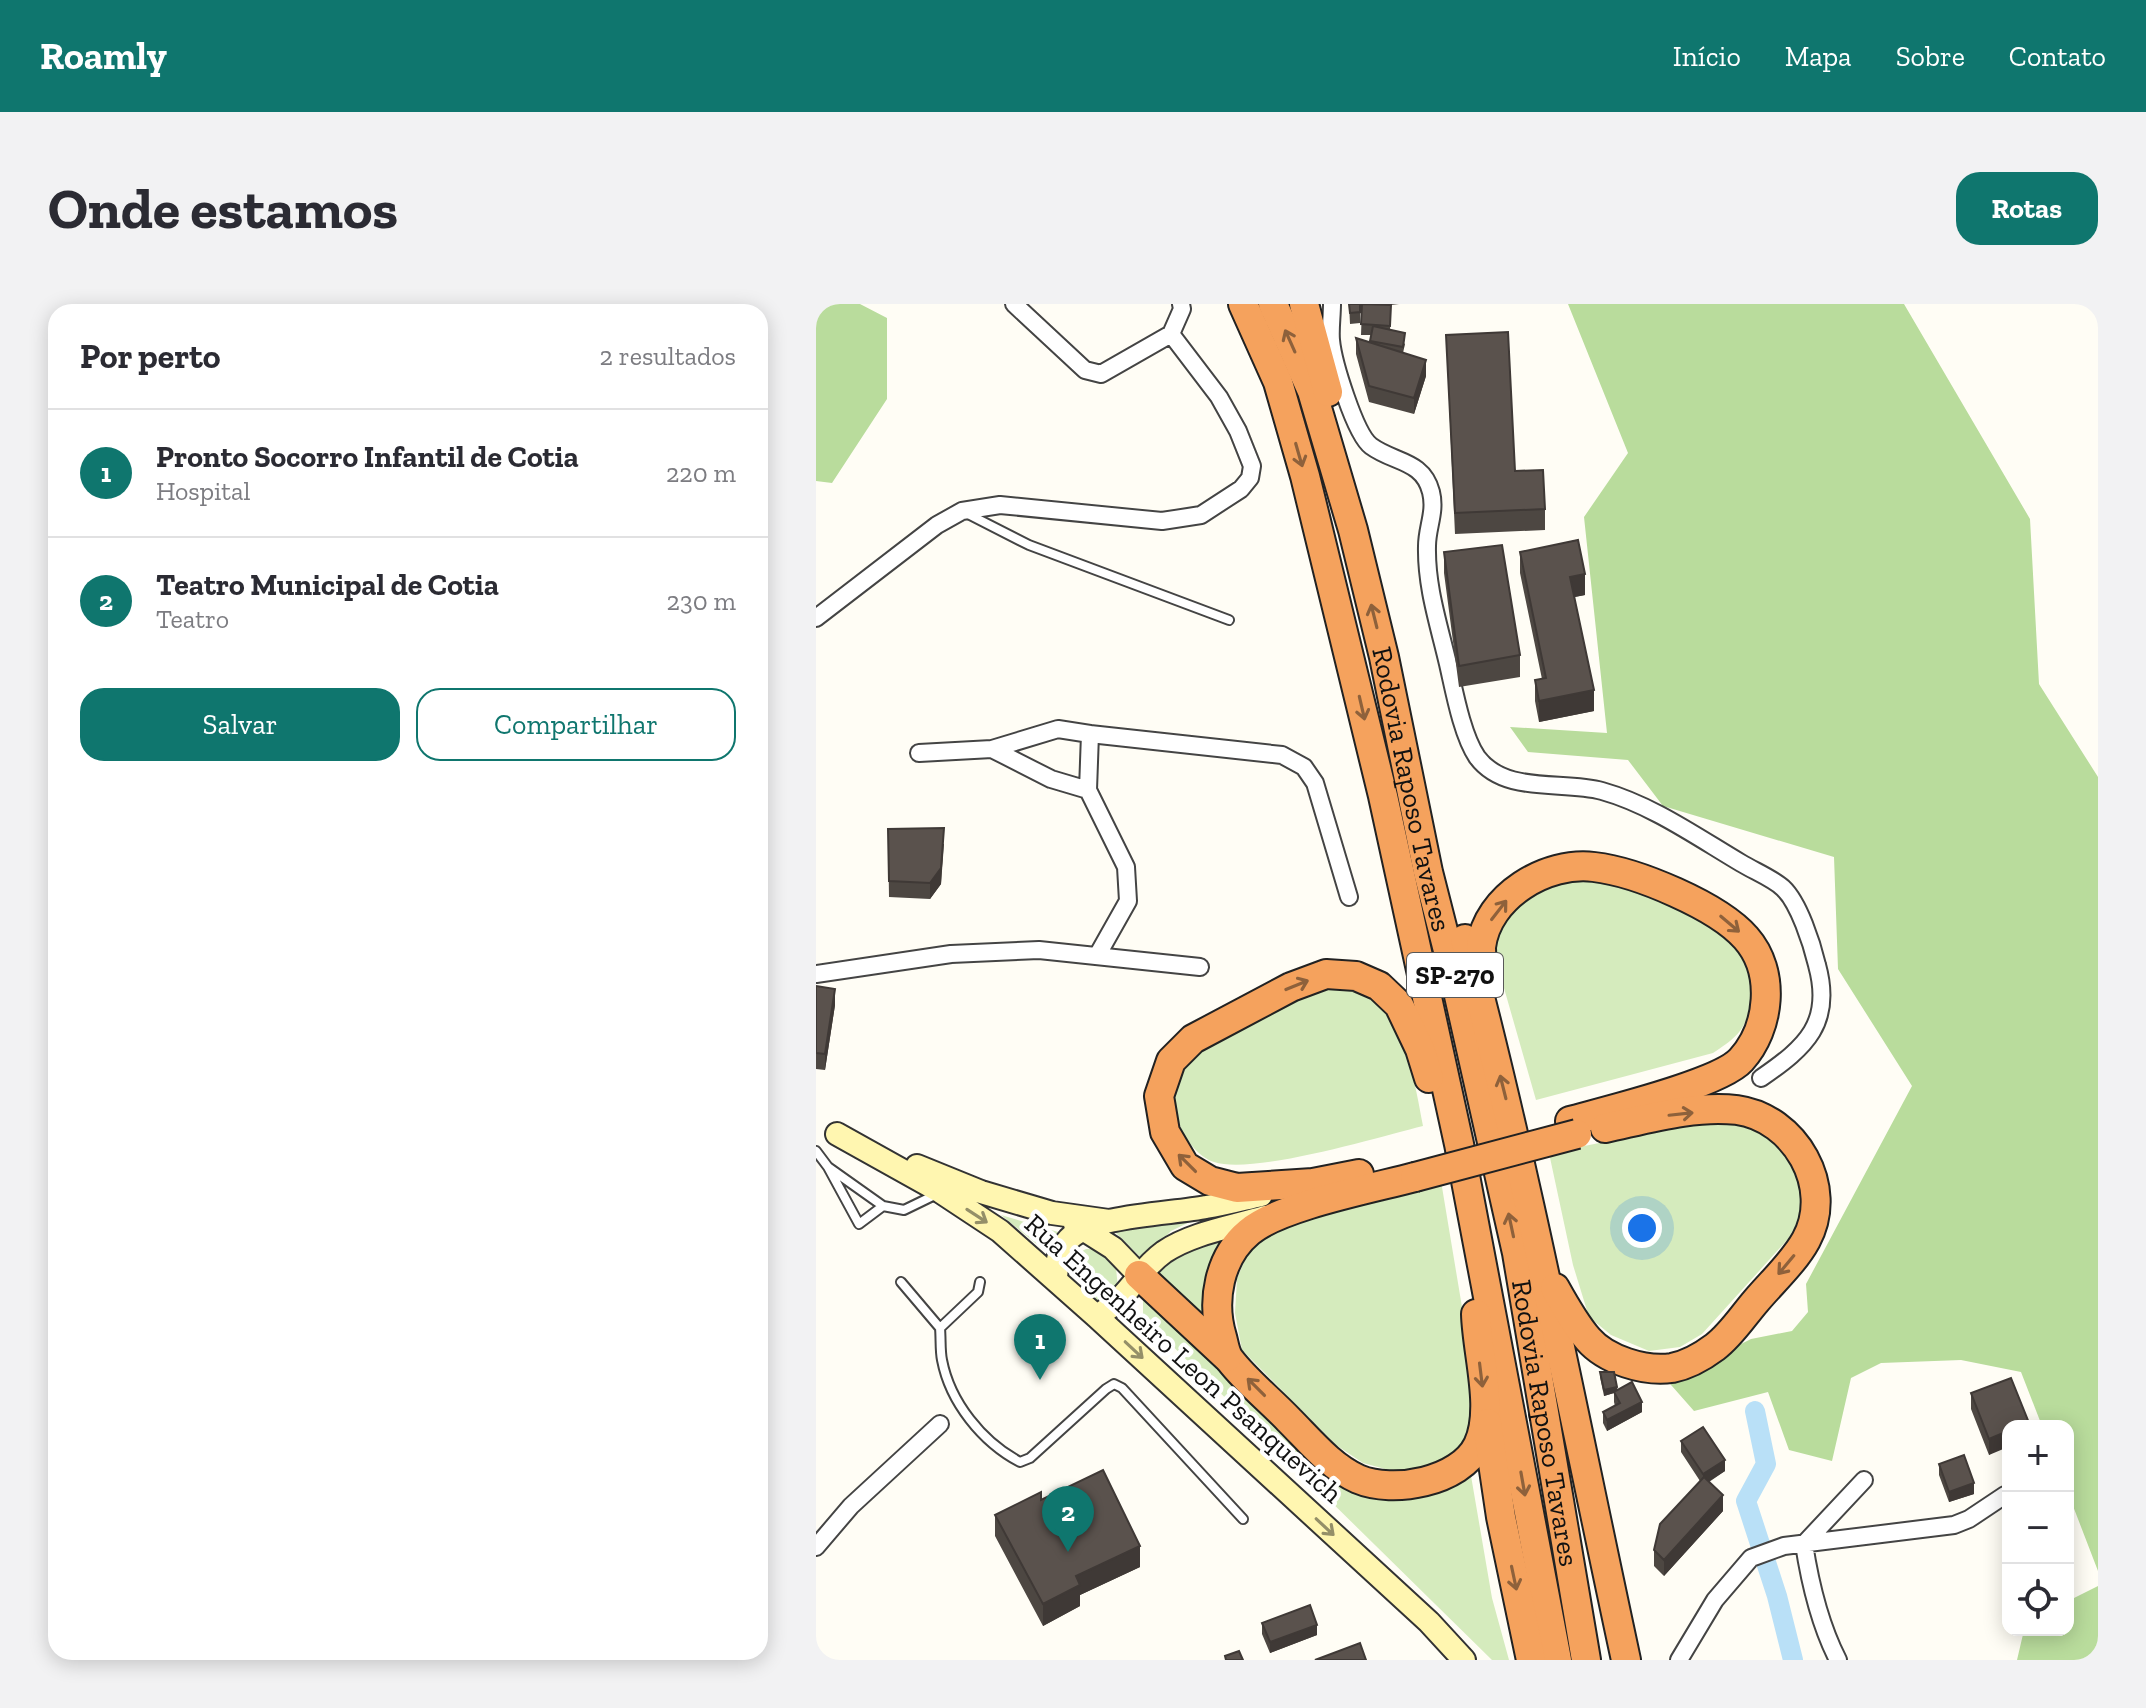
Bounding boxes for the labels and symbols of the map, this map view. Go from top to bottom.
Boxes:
one-way arrow [1282,329,1297,353]
one-way arrow [1292,442,1307,468]
one-way arrow [1366,603,1381,629]
street label: Rodovia Raposo Tavares [1365,643,1458,935]
one-way arrow [1356,694,1371,720]
one-way arrow [1490,900,1507,921]
one-way arrow [1720,915,1740,933]
road number: SP-270 [1407,953,1503,997]
one-way arrow [1284,977,1308,992]
one-way arrow [1494,1075,1509,1100]
one-way arrow [1667,1106,1694,1121]
one-way arrow [1178,1153,1197,1173]
one-way arrow [966,1207,988,1224]
street label: Rua Engenheiro Leon Psanquevich [1018,1207,1349,1510]
your location [1622,1208,1662,1248]
one-way arrow [1503,1212,1518,1238]
one-way arrow [1777,1255,1795,1275]
street label: Rodovia Raposo Tavares [1505,1277,1586,1569]
pin: 1 [1014,1314,1066,1380]
one-way arrow [1124,1341,1144,1360]
one-way arrow [1474,1361,1489,1387]
one-way arrow [1247,1378,1266,1397]
one-way arrow [1516,1471,1531,1496]
pin: 2 [1042,1486,1094,1552]
one-way arrow [1315,1517,1335,1535]
one-way arrow [1507,1565,1522,1590]

